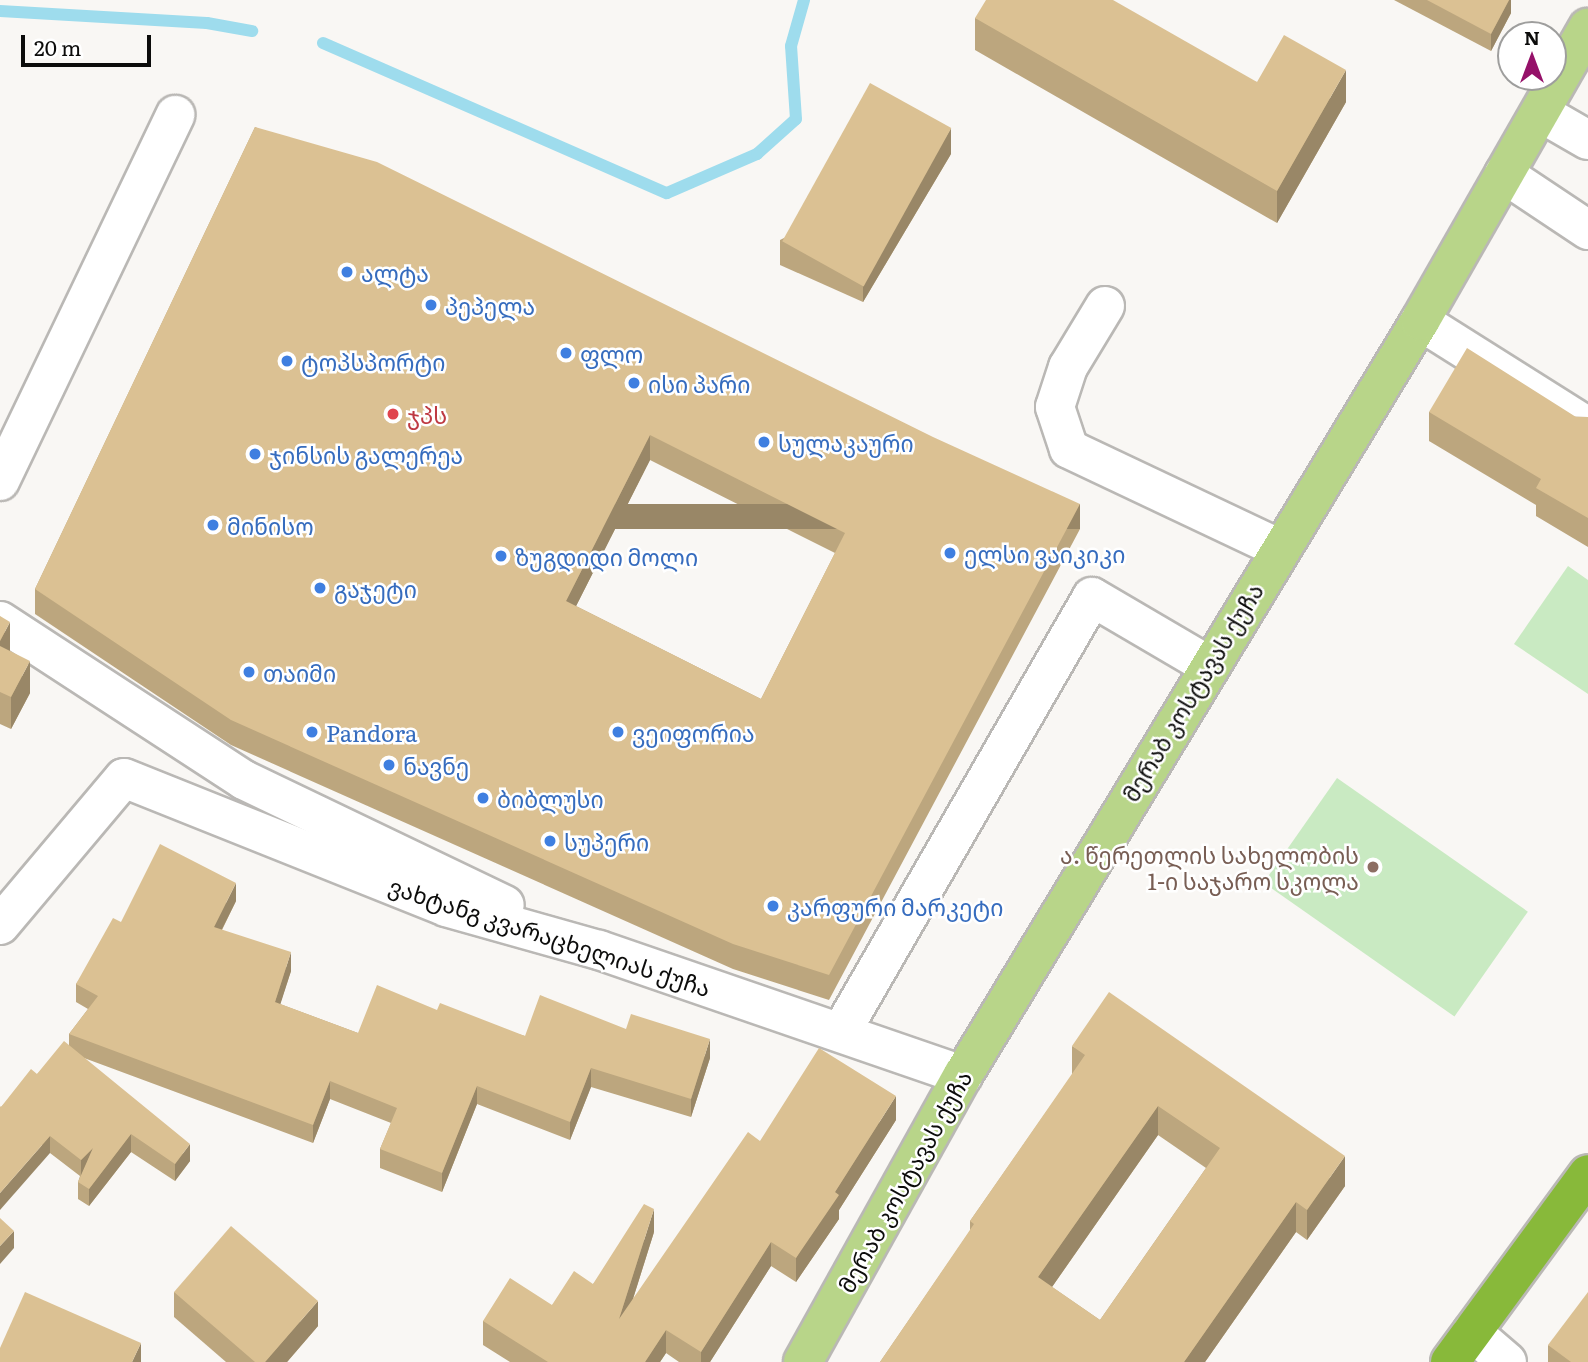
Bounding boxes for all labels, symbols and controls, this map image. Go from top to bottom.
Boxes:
scale bar [24,21,154,65]
north arrow [1497,21,1567,91]
text: N [1524,23,1540,51]
text: 20 m [34,31,81,62]
place label: ალტა [361,258,429,286]
marker: ალტა [339,264,355,280]
place label: პეპელა [445,291,535,319]
marker: პეპელა [423,297,439,313]
place label: ფლო [580,339,643,367]
marker: ფლო [558,345,574,361]
place label: ტოპსპორტი [301,347,445,375]
marker: ტოპსპორტი [279,353,295,369]
place label: ისი პარი [648,369,750,397]
marker: ისი პარი [626,375,642,391]
place label: ჯპს [407,400,447,428]
marker: ჯპს [385,406,401,422]
place label: სულაკაური [778,428,914,456]
marker: სულაკაური [756,434,772,450]
place label: ჯინსის გალერეა [269,440,463,468]
marker: ჯინსის გალერეა [247,446,263,462]
place label: მინისო [227,511,314,539]
marker: მინისო [205,517,221,533]
place label: ელსი ვაიკიკი [964,539,1125,567]
place label: ზუგდიდი მოლი [515,542,698,570]
marker: ელსი ვაიკიკი [942,545,958,561]
marker: ზუგდიდი მოლი [493,548,509,564]
place label: გაჯეტი [334,574,417,602]
street label: მერაბ კოსტავას ქუჩა [1116,578,1268,806]
marker: გაჯეტი [312,580,328,596]
place label: თაიმი [263,658,336,686]
marker: თაიმი [241,664,257,680]
place label: Pandora [326,718,417,746]
place label: ვეიფორია [632,718,755,746]
marker: Pandora [304,724,320,740]
marker: ვეიფორია [610,724,626,740]
place label: ნავნე [403,751,469,779]
marker: ნავნე [381,757,397,773]
place label: ბიბლუსი [497,784,604,812]
marker: ბიბლუსი [475,790,491,806]
place label: სუპერი [564,827,649,855]
marker: სუპერი [542,833,558,849]
place label: ა. წერეთლის სახელობის 1-ი საჯარო სკოლა [1060,840,1359,894]
marker: ა. წერეთლის სახელობის 1-ი საჯარო სკოლა [1365,859,1381,875]
street label: ვახტანგ კვარაცხელიას ქუჩა [386,871,714,1001]
place label: კარფური მარკეტი [787,892,1003,920]
marker: კარფური მარკეტი [765,898,781,914]
street label: მერაბ კოსტავას ქუჩა [831,1065,977,1297]

